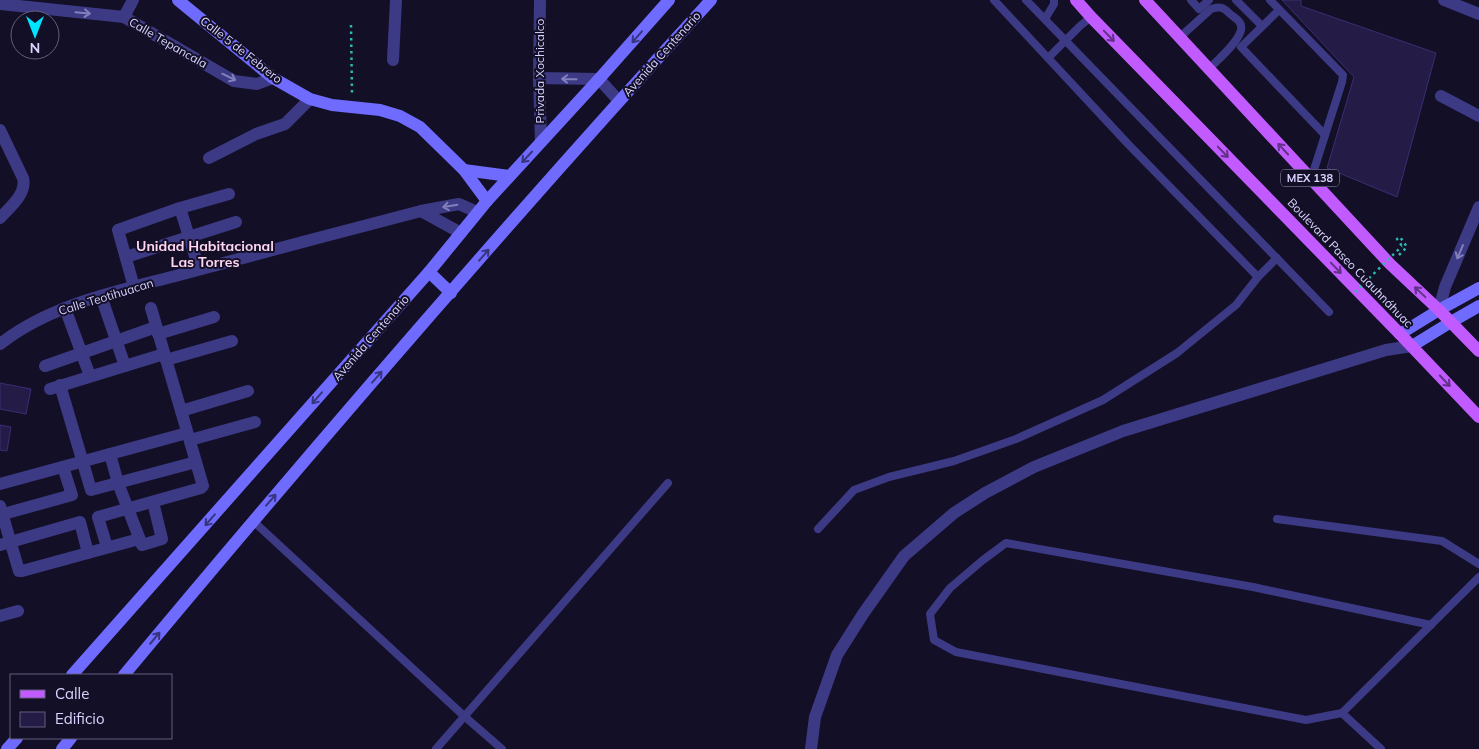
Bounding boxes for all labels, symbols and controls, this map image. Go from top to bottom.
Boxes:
one-way arrow [75,8,91,18]
street label: Avenida Centenario [620,8,704,99]
north arrow [10,10,60,60]
street label: Calle 5 de Febrero [197,13,285,86]
street label: Calle Tepancala [126,14,210,71]
street label: Privada Xochicalco [532,18,547,123]
one-way arrow [1103,29,1115,42]
one-way arrow [631,30,642,43]
text: N [30,39,40,57]
one-way arrow [221,73,236,83]
one-way arrow [561,74,577,83]
one-way arrow [1277,143,1289,155]
one-way arrow [1216,146,1229,158]
one-way arrow [521,150,533,163]
road number: MEX 138 [1281,170,1339,187]
street label: Boulevard Paseo Cuauhnáhuac [1285,195,1416,330]
one-way arrow [442,201,458,211]
district label: Unidad Habitacional Las Torres [136,237,274,271]
one-way arrow [1455,244,1465,259]
one-way arrow [478,248,490,261]
one-way arrow [1330,262,1342,274]
street label: Calle Teotihuacan [57,275,155,318]
one-way arrow [1413,286,1426,298]
street label: Avenida Centenario [329,291,412,384]
one-way arrow [371,371,383,384]
one-way arrow [1439,375,1451,388]
one-way arrow [312,392,323,405]
one-way arrow [265,494,276,507]
one-way arrow [204,513,216,526]
one-way arrow [149,632,160,645]
legend [10,674,172,739]
text: Calle [55,684,89,703]
text: Edificio [55,709,105,728]

